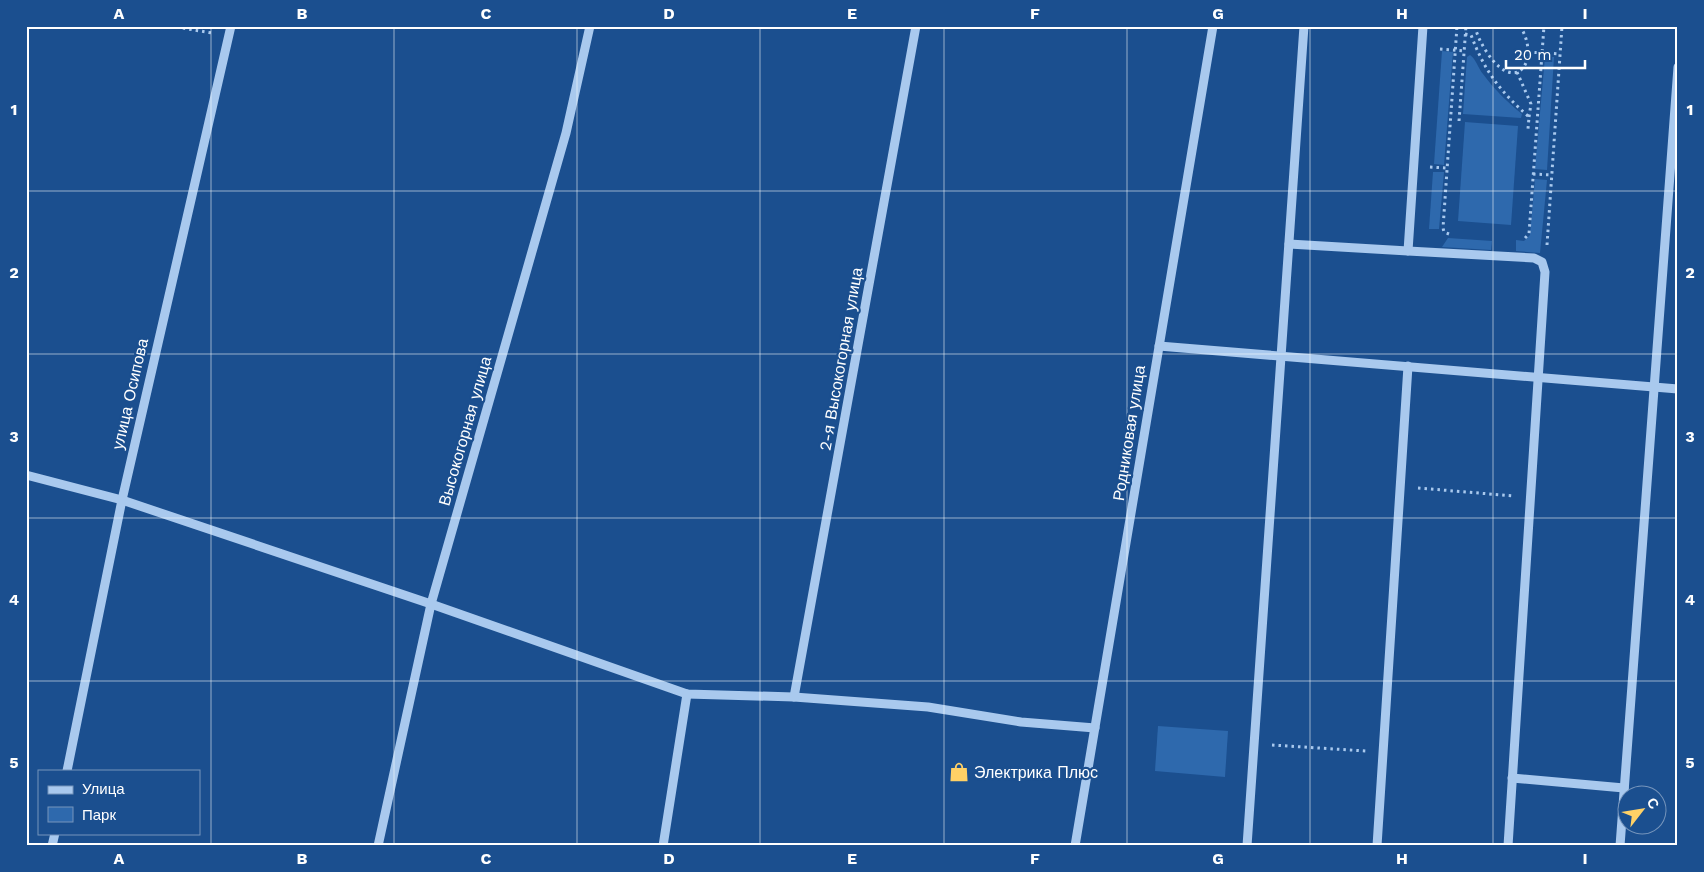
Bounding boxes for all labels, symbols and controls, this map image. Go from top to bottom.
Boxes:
text: A [114,4,125,23]
text: B [297,4,308,23]
text: C [481,4,492,23]
text: D [663,4,675,23]
text: E [847,4,857,23]
text: F [1030,4,1040,23]
text: G [1212,4,1224,23]
text: H [1396,4,1408,23]
text: I [1582,4,1588,23]
scale bar [1506,38,1585,70]
text: 20 m [1514,46,1552,64]
text: 1 [11,100,17,119]
text: 1 [1687,100,1693,119]
text: 2 [9,263,19,282]
text: 2 [1685,263,1695,282]
street label: 2-я Высокогорная улица [816,266,866,452]
street label: улица Осипова [108,336,152,451]
street label: Высокогорная улица [435,354,495,508]
street label: Родниковая улица [1109,364,1149,502]
text: 3 [9,427,19,446]
text: 3 [1685,427,1695,446]
text: 4 [9,590,19,609]
text: 4 [1685,590,1695,609]
text: 5 [9,753,19,772]
text: 5 [1685,753,1695,772]
shop icon: Электрика Плюс [948,761,970,783]
place label: Электрика Плюс [974,763,1098,782]
legend [38,770,200,834]
text: Улица [82,780,125,798]
north arrow [1616,784,1666,834]
text: С [1644,795,1663,812]
text: Парк [82,806,116,824]
text: A [114,849,125,868]
text: B [297,849,308,868]
text: C [481,849,492,868]
text: D [663,849,675,868]
text: E [847,849,857,868]
text: F [1030,849,1040,868]
text: G [1212,849,1224,868]
text: H [1396,849,1408,868]
text: I [1582,849,1588,868]

